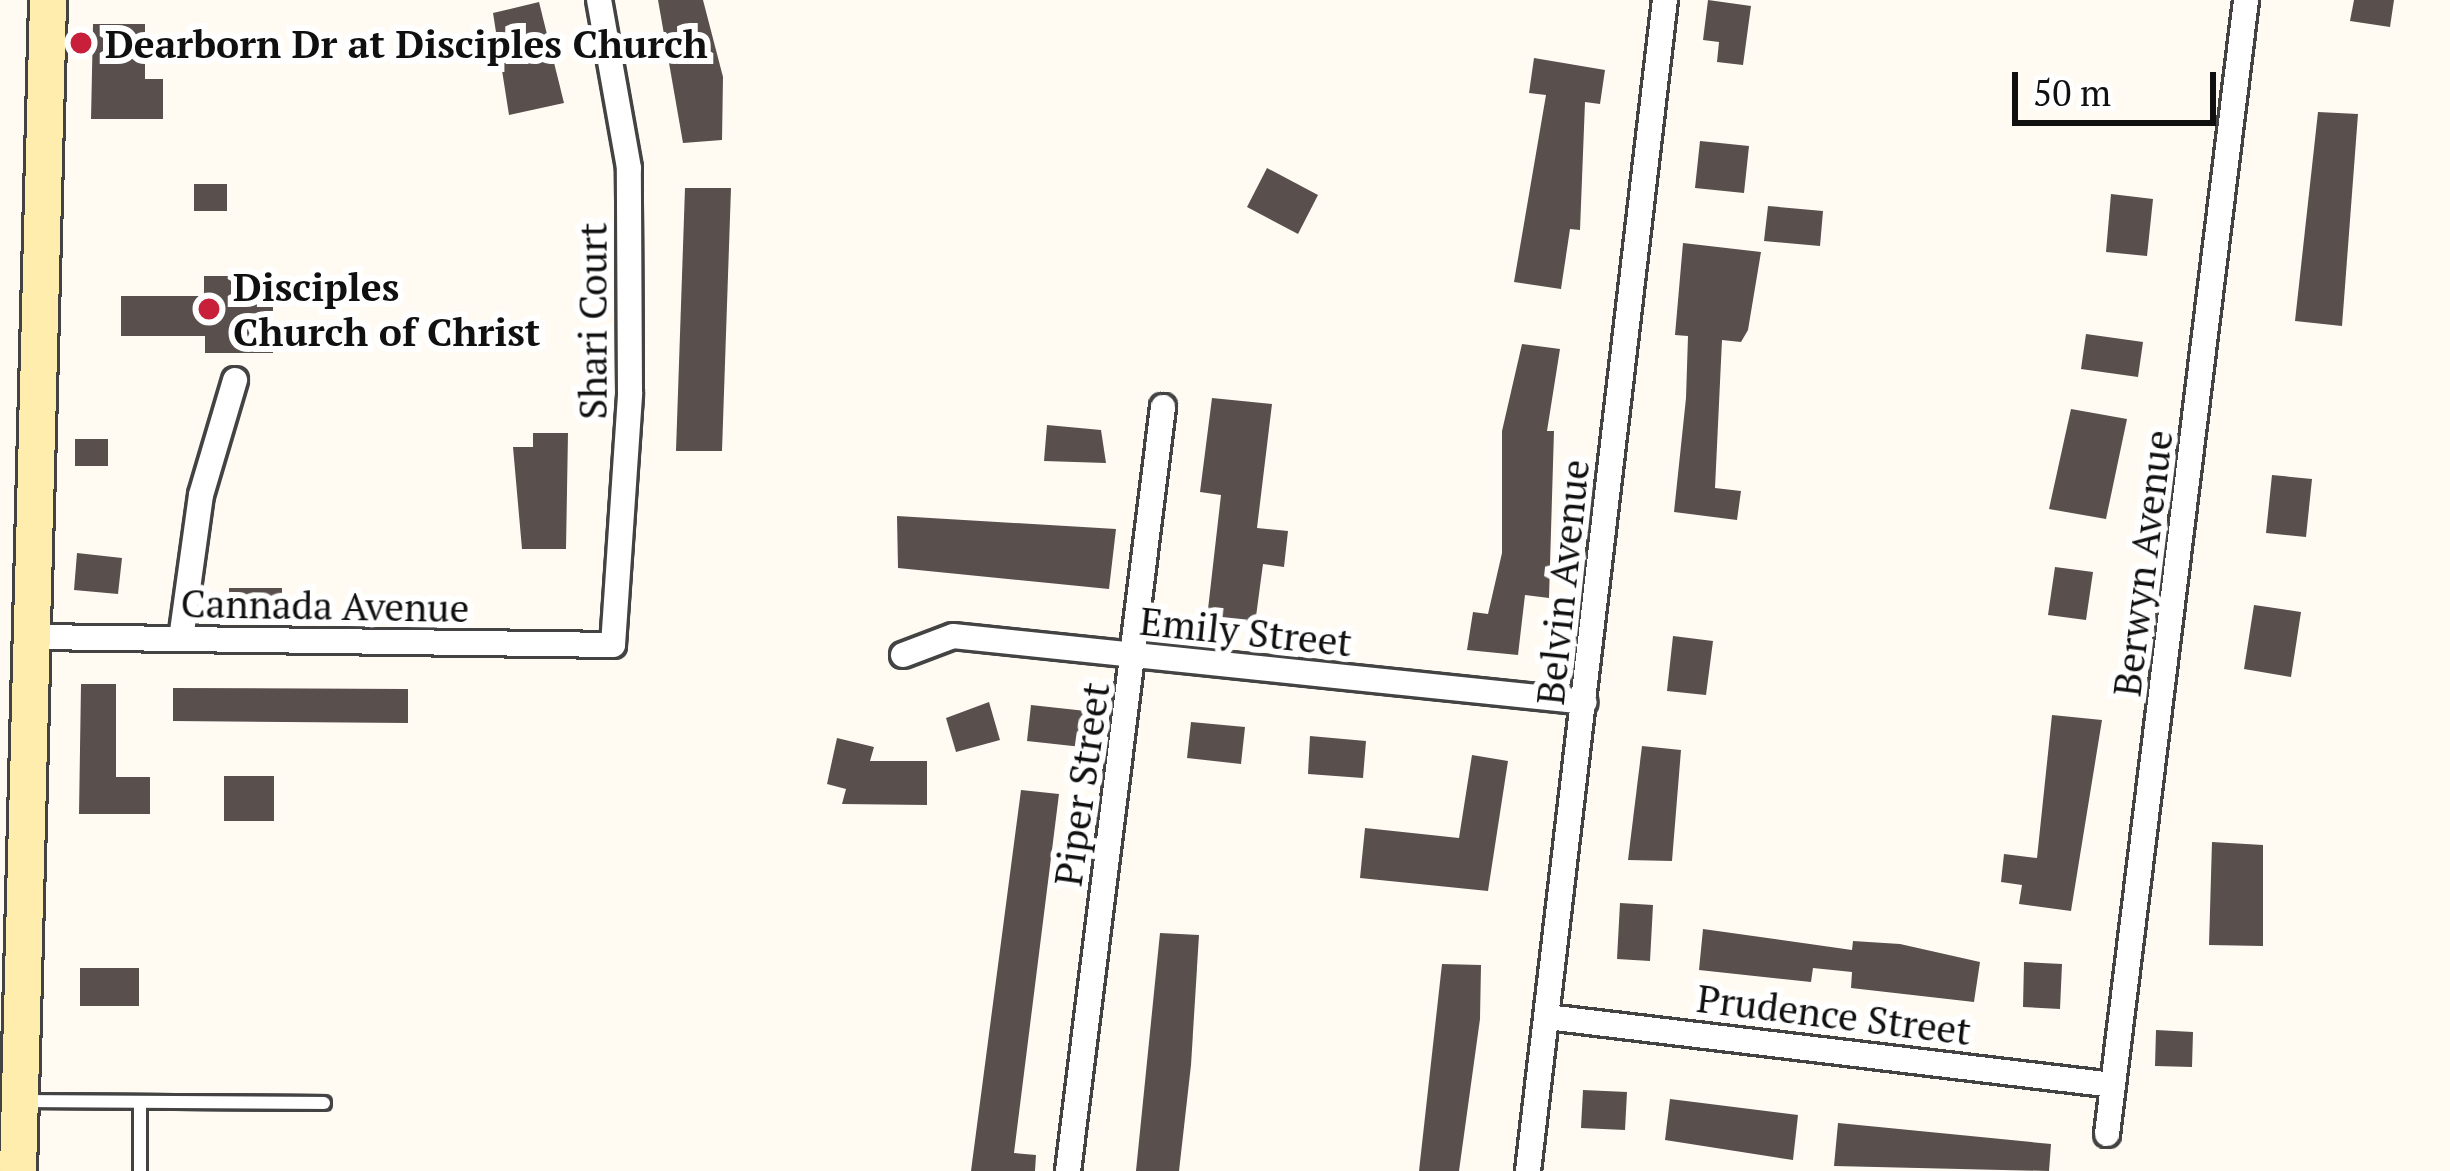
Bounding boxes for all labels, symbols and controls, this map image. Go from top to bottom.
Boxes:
place label: Dearborn Dr at Disciples Church [105,20,708,66]
marker: Dearborn Dr at Disciples Church [68,30,94,56]
scale bar [2018,48,2222,122]
text: 50 m [2033,69,2111,116]
street label: Shari Court [569,222,615,420]
place label: Disciples Church of Christ [233,264,540,355]
marker: Disciples Church of Christ [196,296,222,322]
street label: Berwyn Avenue [2102,427,2182,699]
street label: Belvin Avenue [1526,457,1598,707]
street label: Cannada Avenue [180,579,470,631]
street label: Emily Street [1138,597,1354,665]
street label: Piper Street [1044,679,1118,889]
street label: Prudence Street [1694,974,1974,1054]

